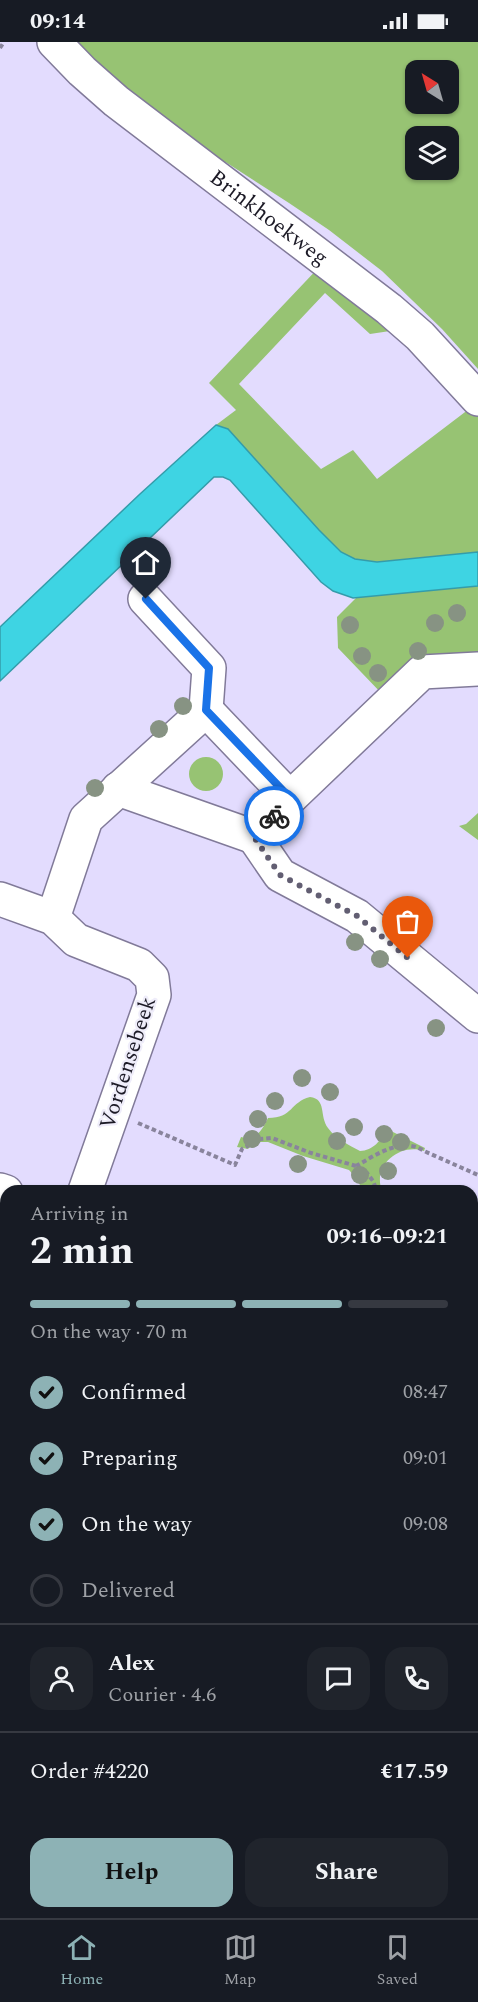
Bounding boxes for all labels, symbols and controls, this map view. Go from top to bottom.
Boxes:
text: 09:14 [30,5,85,38]
north arrow [405,60,459,114]
map controls [405,60,459,180]
button: layers [405,126,459,180]
street label: Brinkhoekweg [203,161,335,274]
pin [120,537,171,599]
icon: home [129,546,162,579]
courier [244,786,304,846]
icon: bike [258,800,291,833]
pin [382,896,433,958]
icon: bag [391,905,424,938]
street label: Vordensebeek [91,992,165,1134]
text: Arriving in [30,1199,128,1229]
text: 09:16–09:21 [326,1220,448,1253]
text: 2 min [30,1222,134,1281]
text: On the way · 70 m [30,1317,188,1347]
icon: check [30,1376,63,1409]
text: Confirmed [81,1376,187,1409]
text: 08:47 [403,1377,448,1407]
icon: check [30,1442,63,1475]
text: Preparing [81,1442,178,1475]
text: 09:01 [403,1443,448,1473]
icon: check [30,1508,63,1541]
text: On the way [81,1508,192,1541]
text: 09:08 [403,1509,448,1539]
text: Delivered [81,1574,175,1607]
button: person [30,1647,93,1710]
text: Alex [108,1647,155,1680]
button: chat [307,1647,370,1710]
button: phone [385,1647,448,1710]
text: Courier · 4.6 [108,1680,216,1710]
text: Order #4220 [30,1755,149,1788]
text: €17.59 [380,1755,448,1788]
button: Help [30,1838,233,1907]
button: Share [245,1838,448,1907]
tab: Home [60,1931,103,1991]
tab: Map [224,1931,257,1991]
tab: Saved [377,1931,418,1991]

